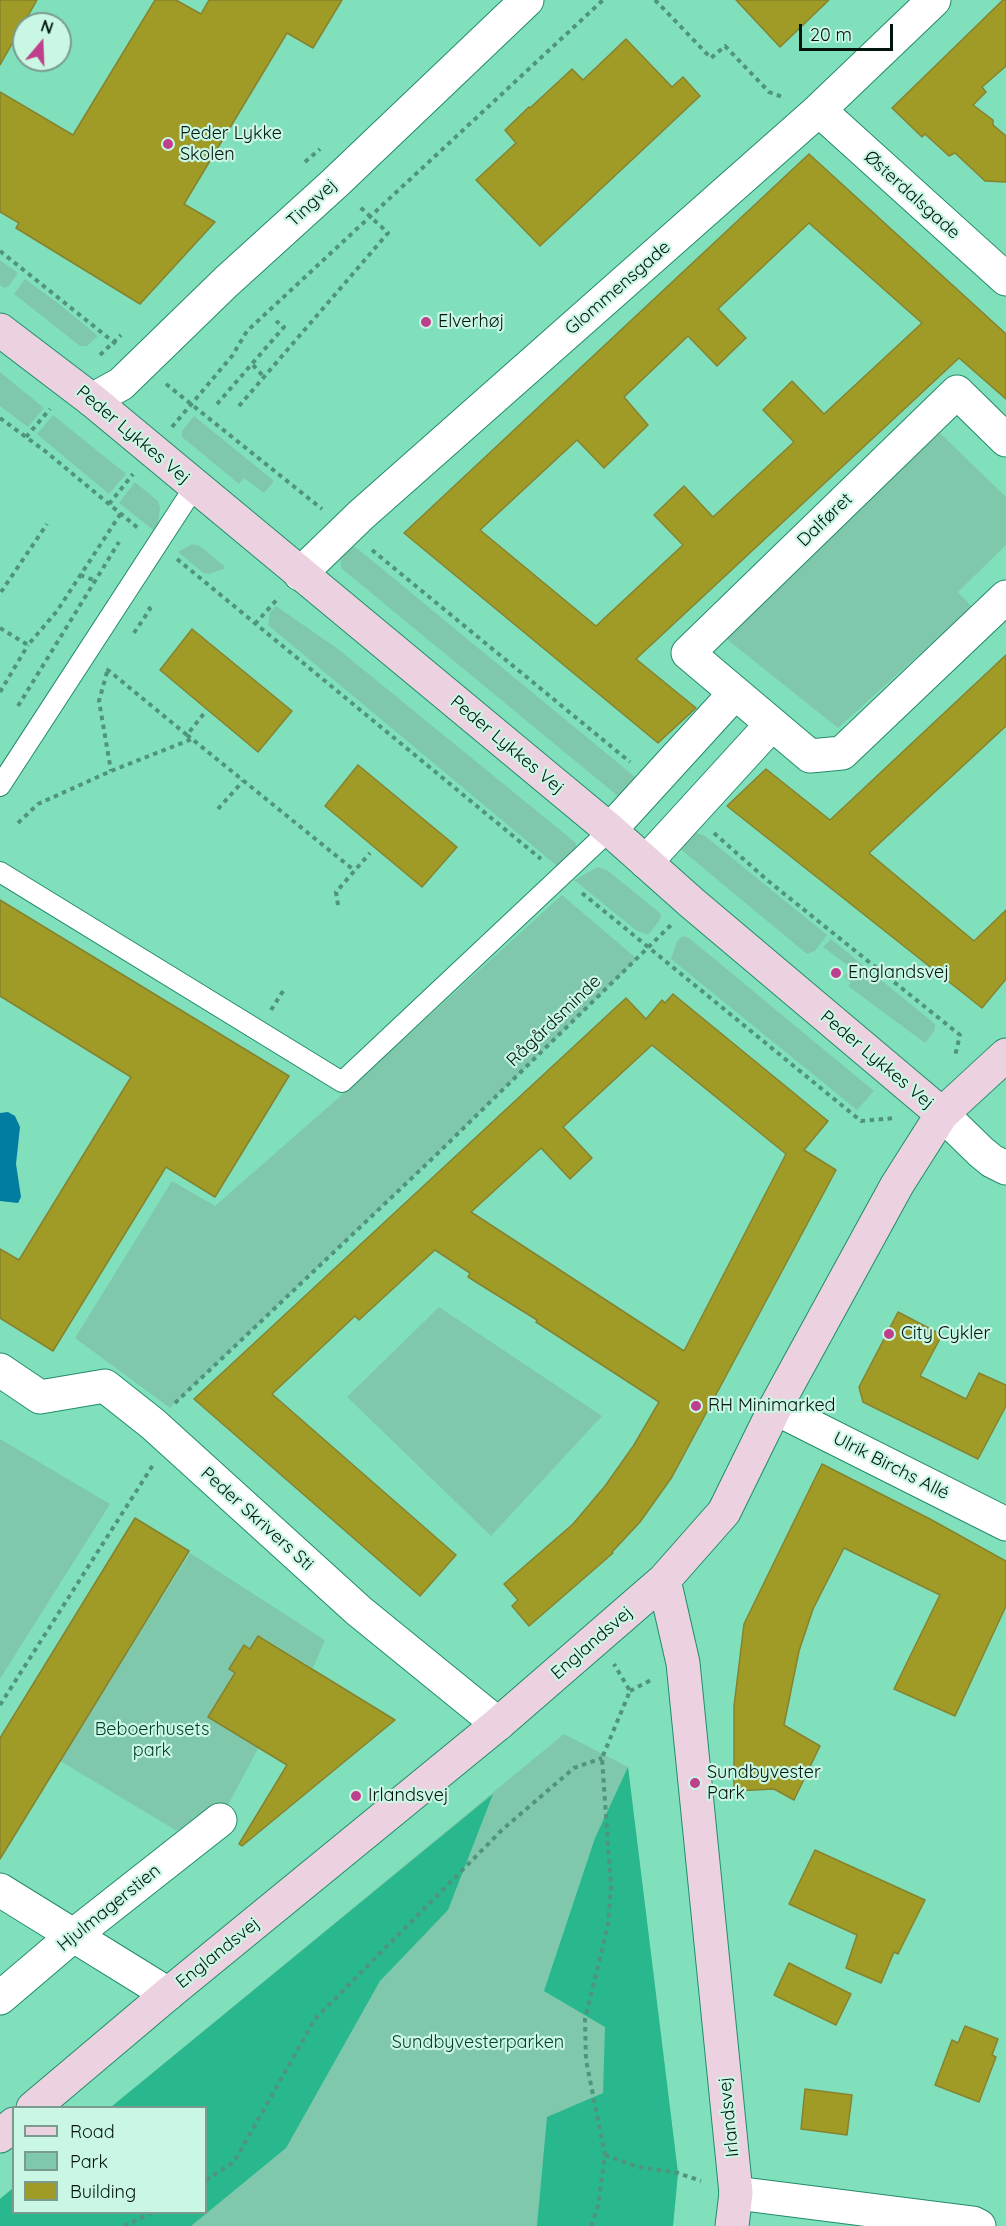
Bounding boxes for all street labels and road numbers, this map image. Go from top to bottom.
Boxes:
street label: Østerdalsgade [860,146,964,244]
street label: Tingvej [282,174,342,232]
street label: Glommensgade [561,236,675,340]
street label: Peder Lykkes Vej [72,381,194,489]
street label: Dalføret [793,489,857,551]
street label: Peder Lykkes Vej [446,691,568,799]
street label: Rågårdsminde [502,971,606,1071]
street label: Peder Lykkes Vej [816,1006,938,1114]
street label: Ulrik Birchs Allé [829,1427,953,1505]
street label: Peder Skrivers Sti [196,1463,318,1575]
street label: Englandsvej [547,1602,637,1684]
street label: Hjulmagerstien [53,1860,165,1956]
street label: Englandsvej [172,1913,264,1993]
street label: Irlandsvej [714,2076,744,2158]

